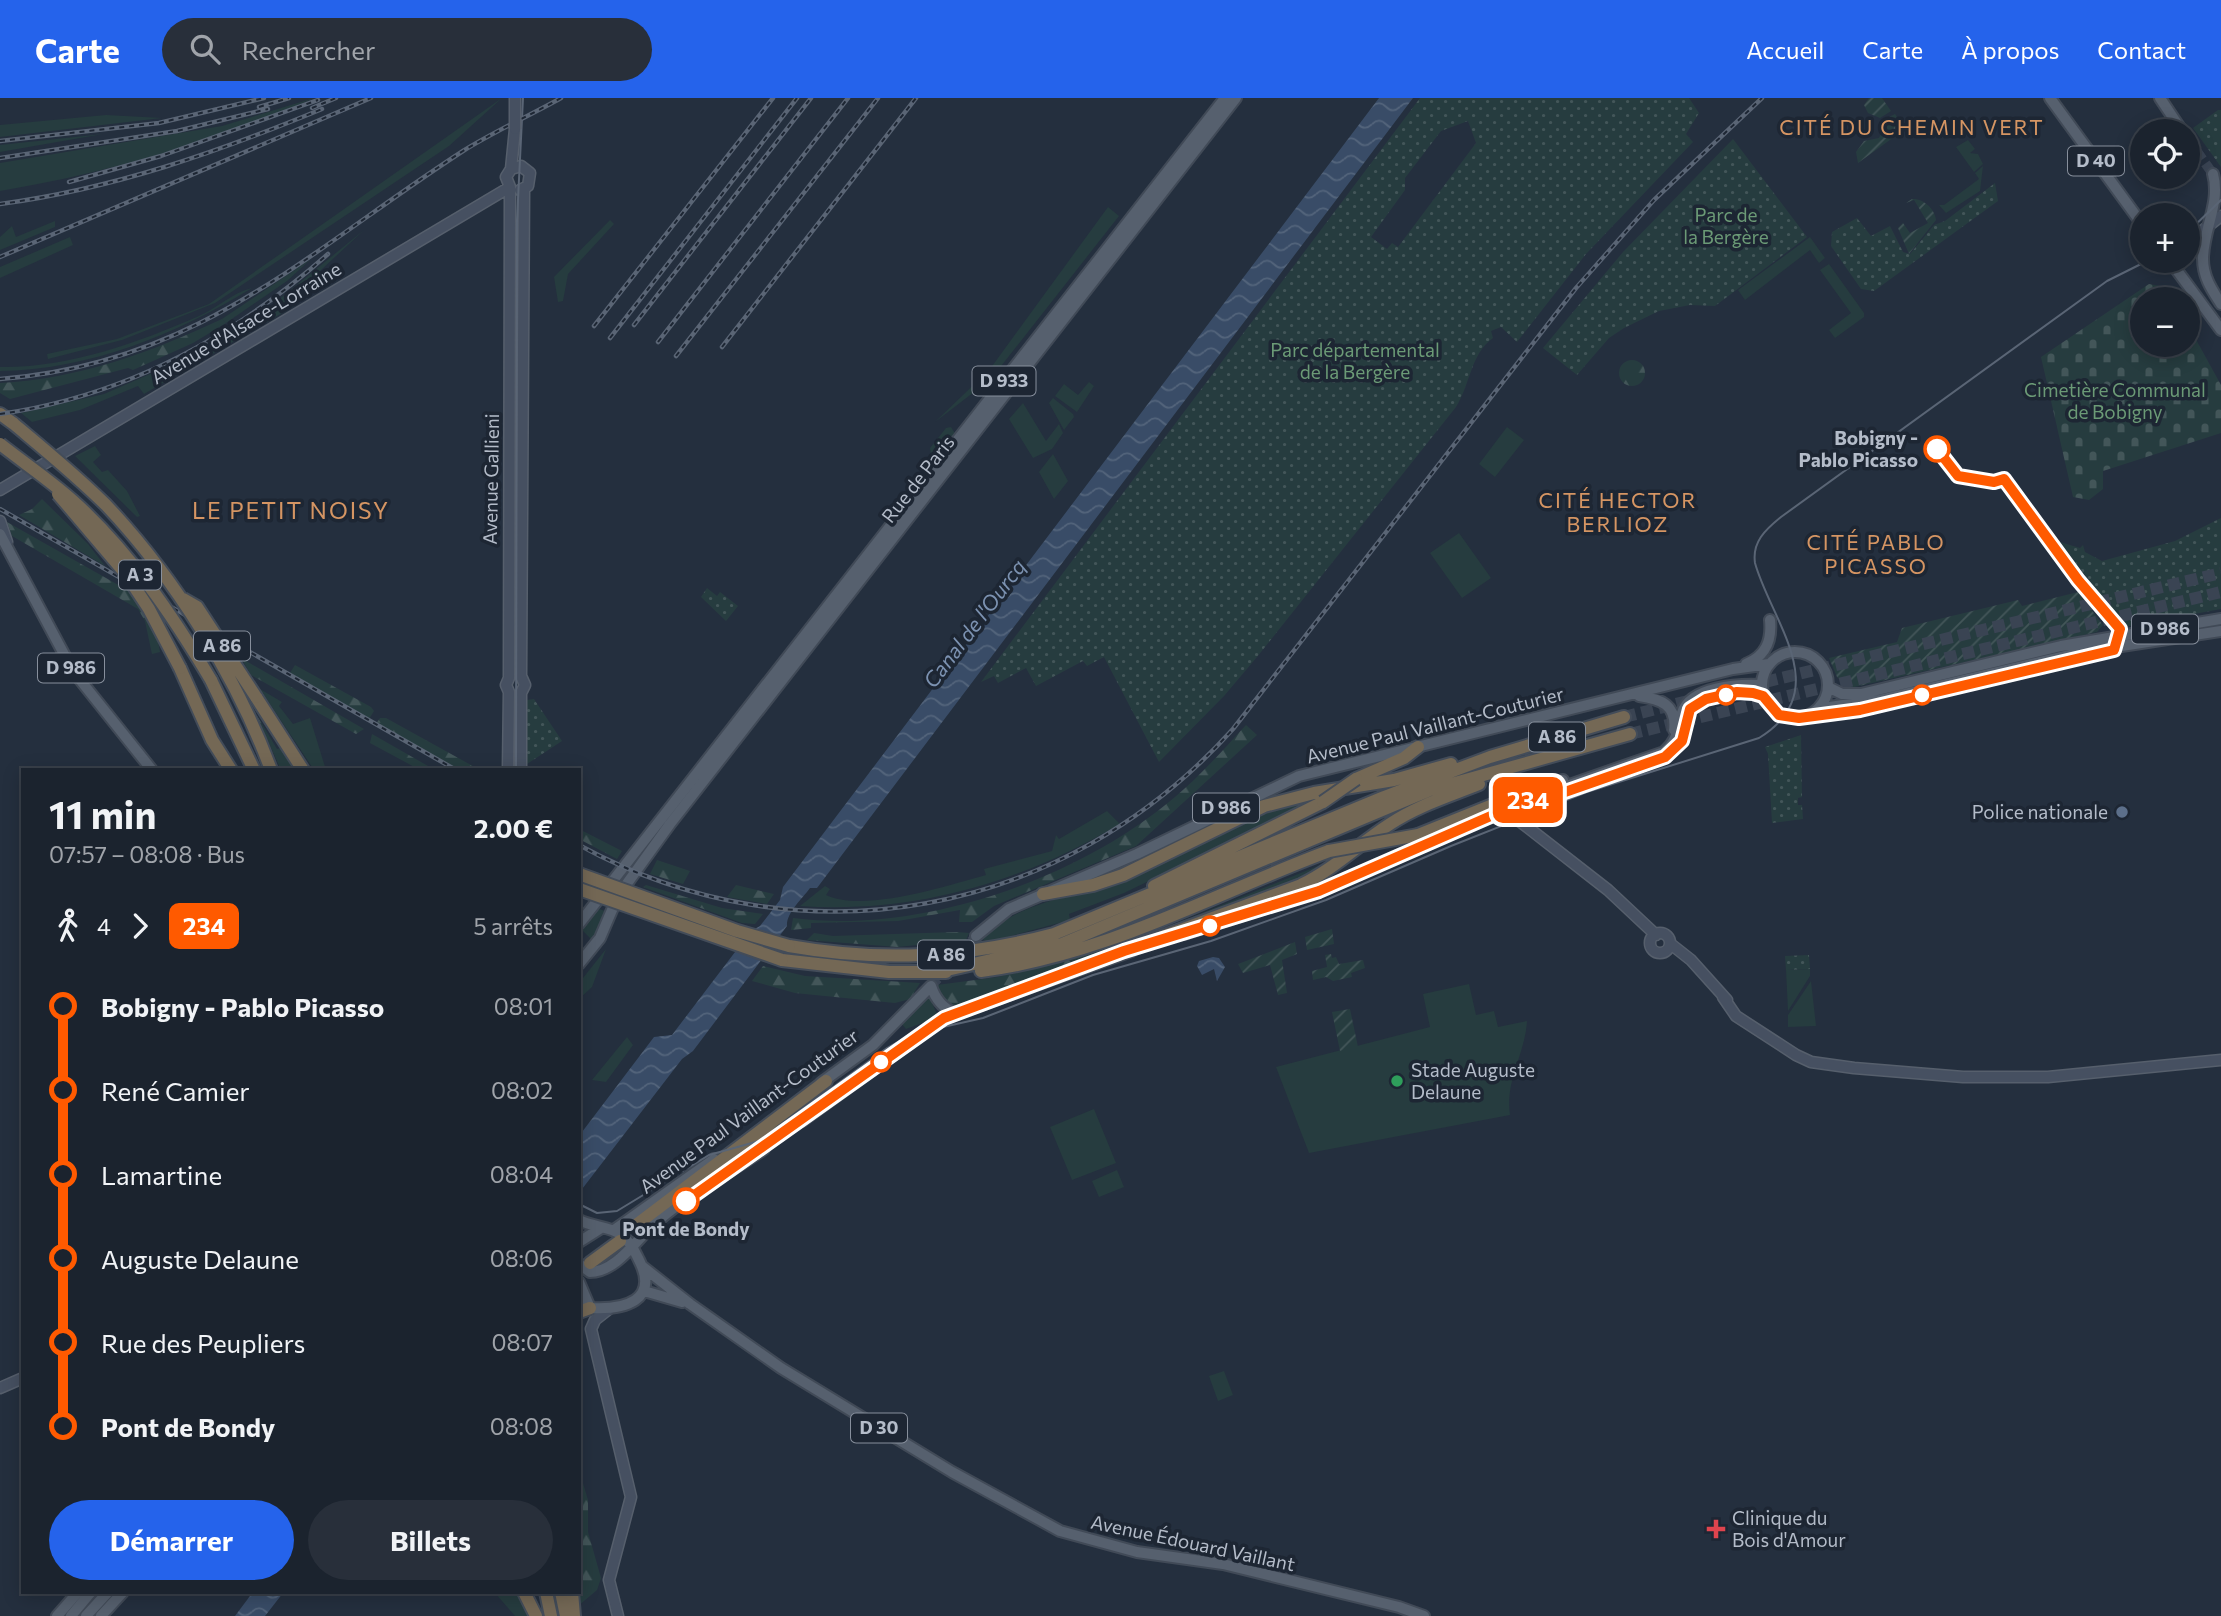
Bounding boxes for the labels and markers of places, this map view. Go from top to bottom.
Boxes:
place label: Bobigny - Pablo Picasso [1798,426,1918,471]
marker: Bobigny - Pablo Picasso [1924,436,1950,462]
unlabelled marker [1716,685,1736,705]
unlabelled marker [1912,685,1932,705]
place label: Police nationale [1972,800,2108,823]
marker: Police nationale [2114,804,2130,820]
unlabelled marker [1200,916,1220,936]
unlabelled marker [871,1052,891,1072]
place label: Stade Auguste Delaune [1411,1058,1535,1103]
marker: Stade Auguste Delaune [1389,1073,1405,1089]
marker: Pont de Bondy [673,1188,699,1214]
place label: Pont de Bondy [622,1217,750,1240]
place label: Clinique du Bois d'Amour [1732,1506,1846,1551]
marker: Clinique du Bois d'Amour [1706,1519,1726,1539]

